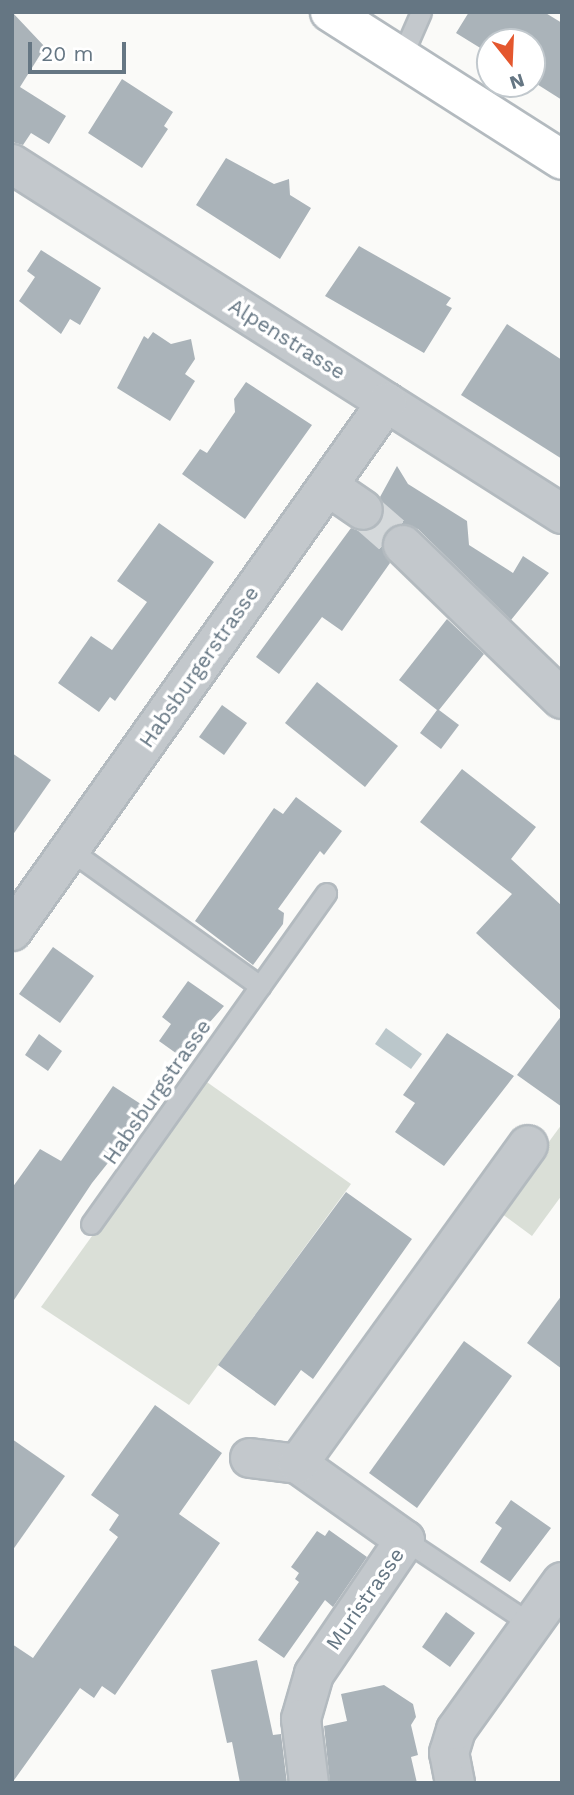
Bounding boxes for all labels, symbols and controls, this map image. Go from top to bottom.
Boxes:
scale bar [32,28,130,72]
north arrow [476,28,546,98]
text: 20 m [41,41,93,66]
text: N [507,68,527,95]
street label: Alpenstrasse [224,293,350,385]
street label: Habsburgerstrasse [134,581,264,753]
street label: Habsburgstrasse [98,1015,216,1169]
street label: Muristrasse [321,1543,409,1655]

